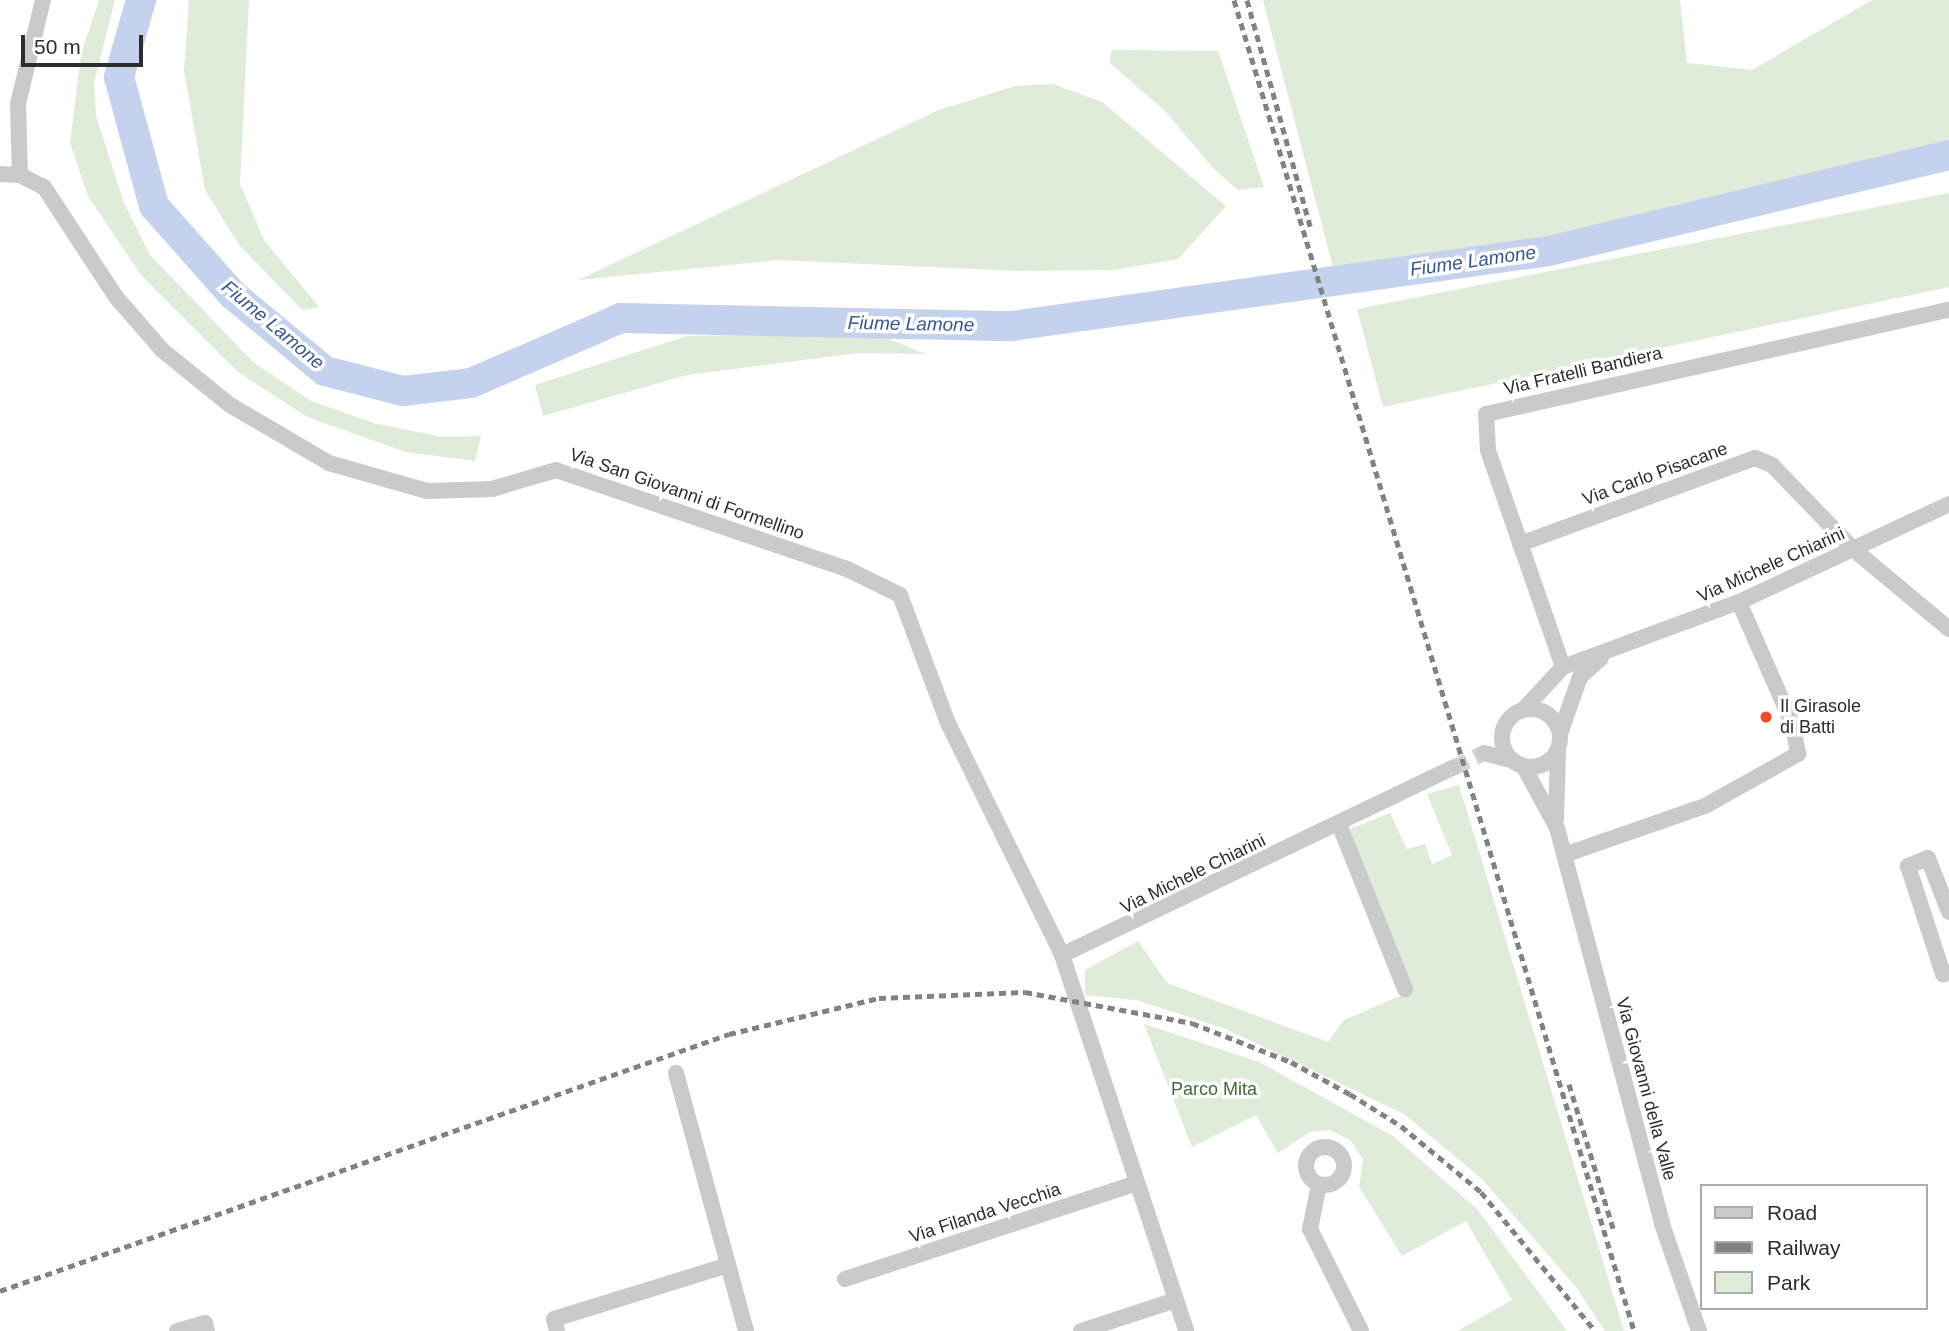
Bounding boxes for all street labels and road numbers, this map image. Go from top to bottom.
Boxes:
street label: Via Fratelli Bandiera [1502,342,1664,400]
street label: Via Carlo Pisacane [1580,438,1730,510]
street label: Via San Giovanni di Formellino [567,444,807,544]
street label: Via Michele Chiarini [1694,523,1848,607]
street label: Via Michele Chiarini [1117,829,1269,919]
street label: Via Giovanni della Valle [1611,995,1681,1183]
street label: Via Filanda Vecchia [907,1178,1063,1248]

